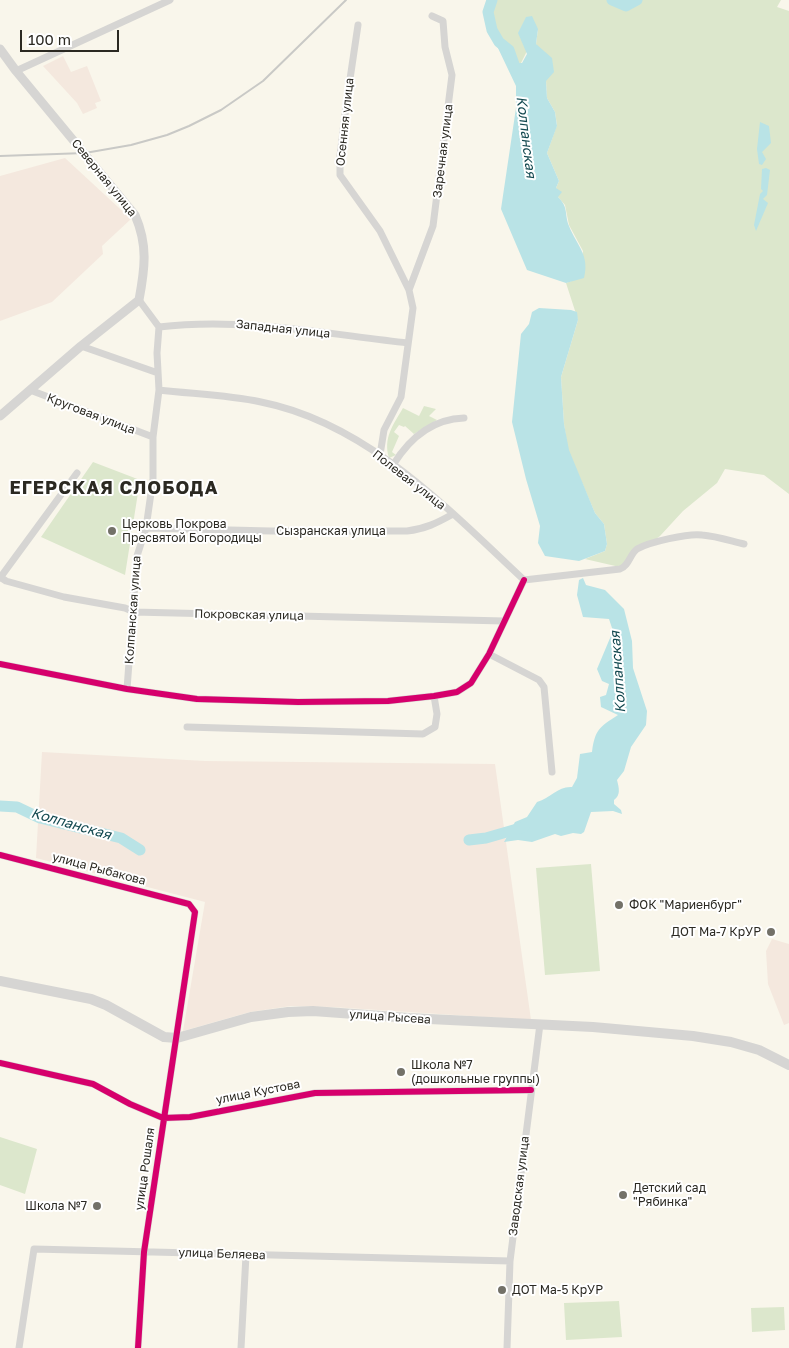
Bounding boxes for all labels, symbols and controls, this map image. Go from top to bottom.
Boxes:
scale bar [22,20,121,52]
text: 100 m [28,30,71,48]
street label: Осенняя улица [333,77,357,167]
water label: Колпанская [513,95,539,179]
street label: Заречная улица [430,103,456,199]
street label: Северная улица [68,136,140,220]
street label: Западная улица [235,317,331,341]
street label: Круговая улица [45,391,137,437]
street label: Полевая улица [370,447,448,513]
district label: ЕГЕРСКАЯ СЛОБОДА [8,477,220,499]
place label: Церковь Покрова Пресвятой Богородицы [122,517,262,545]
street label: Сызранская улица [276,524,386,538]
marker: Церковь Покрова Пресвятой Богородицы [106,525,118,537]
street label: Колпанская улица [122,555,144,665]
street label: Покровская улица [194,607,304,623]
water label: Колпанская [607,630,629,714]
water label: Колпанская [29,805,113,843]
street label: улица Рыбакова [51,850,147,888]
place label: ФОК "Мариенбург" [629,898,742,912]
marker: ФОК "Мариенбург" [613,899,625,911]
place label: ДОТ Ма-7 КрУР [671,925,761,939]
marker: ДОТ Ма-7 КрУР [765,926,777,938]
street label: улица Рысева [349,1007,431,1027]
place label: Школа №7 (дошкольные группы) [411,1058,540,1086]
marker: Школа №7 (дошкольные группы) [395,1066,407,1078]
street label: улица Кустова [215,1077,301,1107]
street label: улица Рошаля [132,1127,158,1211]
street label: Заводская улица [506,1135,532,1237]
place label: Детский сад "Рябинка" [633,1181,706,1209]
marker: Детский сад "Рябинка" [617,1189,629,1201]
place label: Школа №7 [25,1199,87,1213]
marker: Школа №7 [91,1200,103,1212]
street label: улица Беляева [178,1245,266,1263]
place label: ДОТ Ма-5 КрУР [512,1283,603,1297]
marker: ДОТ Ма-5 КрУР [496,1284,508,1296]

